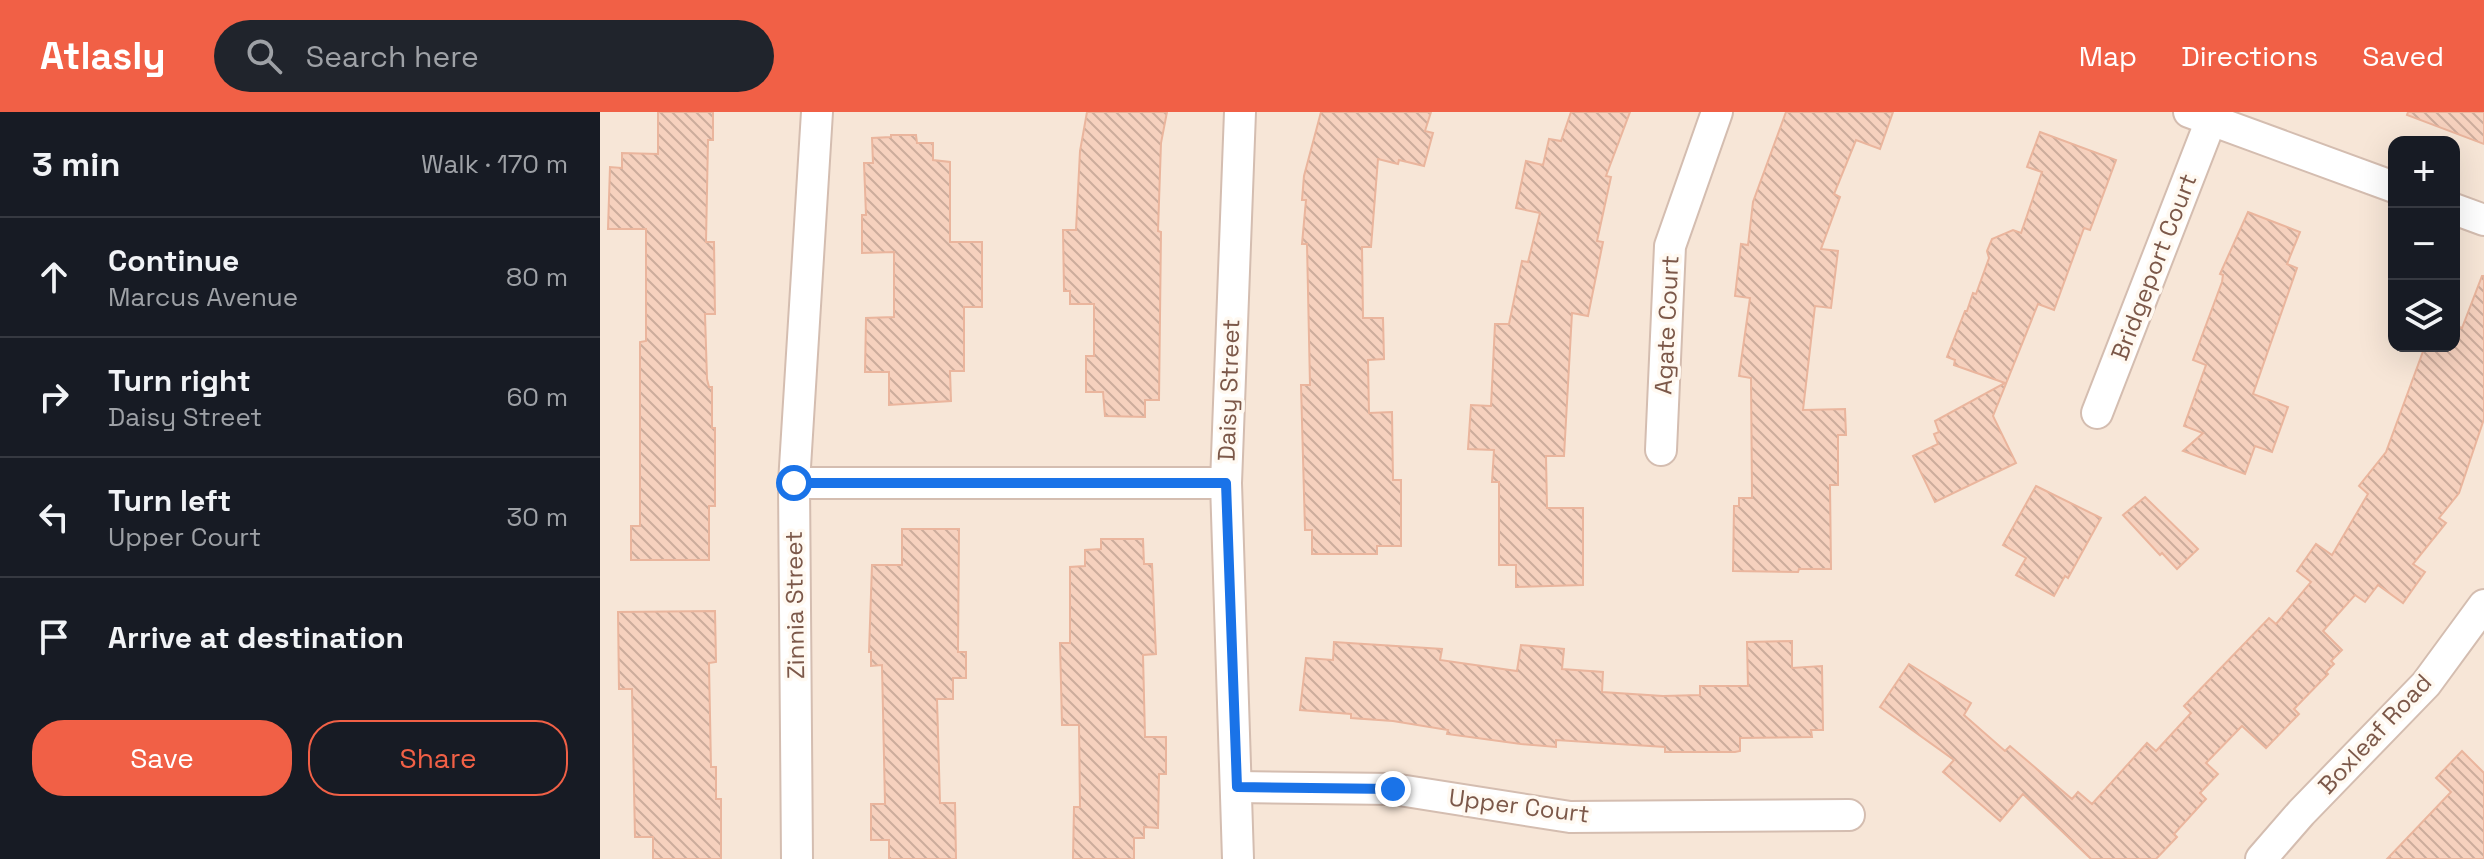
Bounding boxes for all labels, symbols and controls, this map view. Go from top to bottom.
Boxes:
search box [214,20,774,92]
text: Atlasly [40,32,166,80]
icon: search [242,34,286,78]
text: Search here [306,37,479,76]
text: Map [2079,38,2137,74]
text: Directions [2181,38,2318,74]
text: Saved [2362,38,2444,74]
map controls [2388,136,2460,352]
button: + [2388,136,2460,208]
text: 3 min [32,143,120,186]
text: Walk · 170 m [421,147,568,181]
street label: Bridgeport Court [2104,169,2203,365]
button: − [2388,208,2460,280]
text: Continue [108,241,239,280]
street label: Agate Court [1647,254,1686,395]
icon: ahead [32,255,76,299]
text: 80 m [506,260,568,294]
text: Marcus Avenue [108,280,298,314]
button: layers [2388,280,2460,352]
street label: Daisy Street [1211,318,1246,462]
text: Turn right [108,361,251,400]
icon: right [32,375,76,419]
text: 60 m [506,380,568,414]
text: Daisy Street [108,400,262,434]
route start [776,465,812,501]
text: Turn left [108,481,231,520]
icon: left [32,495,76,539]
text: 30 m [507,500,568,534]
text: Upper Court [108,520,261,554]
street label: Zinnia Street [778,531,811,679]
icon: arrive [32,615,76,659]
text: Arrive at destination [108,618,404,657]
street label: Boxleaf Road [2311,667,2438,800]
button: Save [32,720,292,796]
button: Share [308,720,568,796]
route end [1375,771,1411,807]
street label: Upper Court [1447,782,1591,830]

